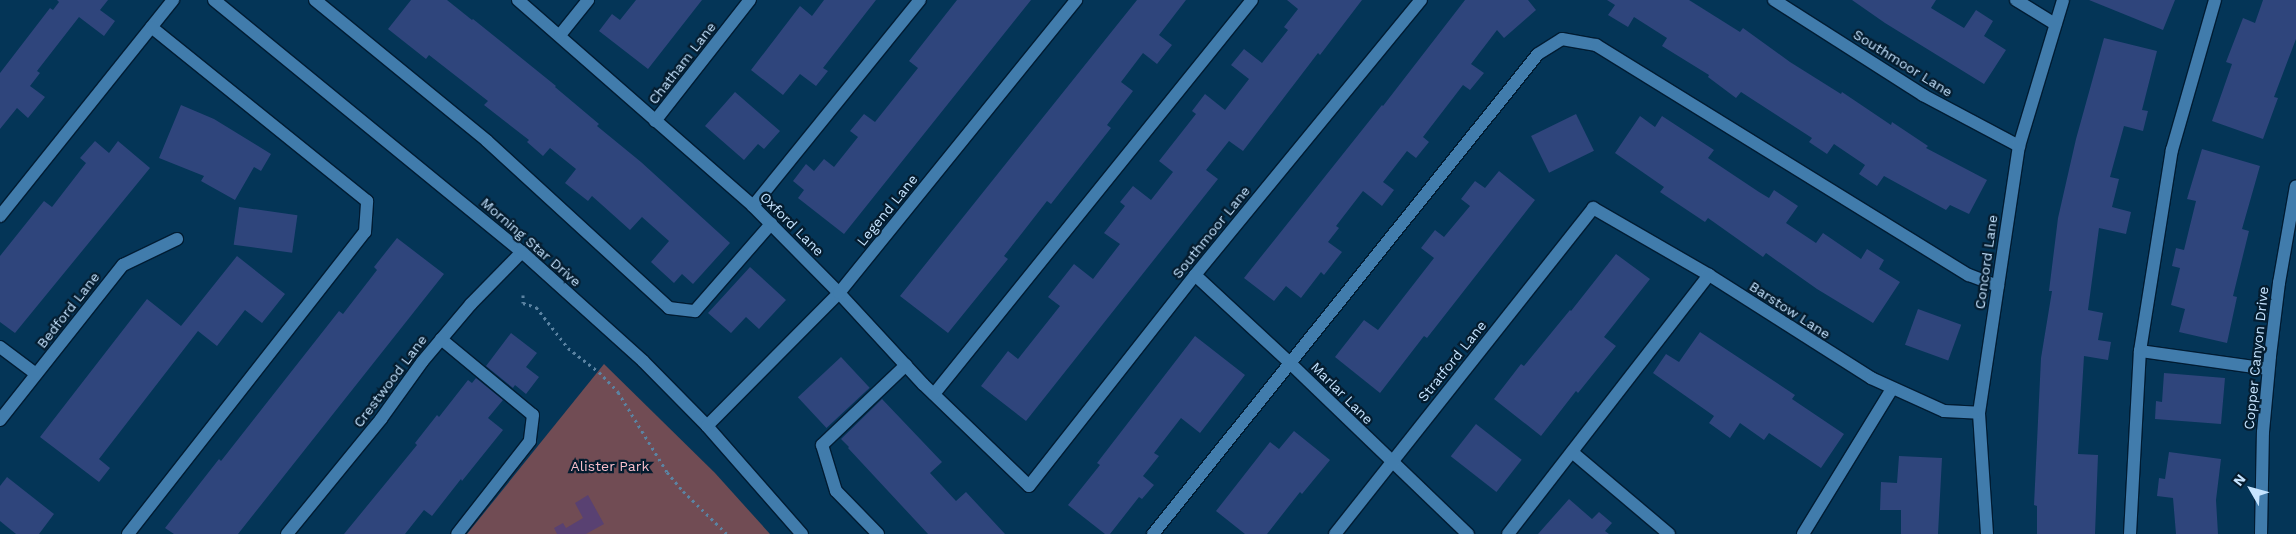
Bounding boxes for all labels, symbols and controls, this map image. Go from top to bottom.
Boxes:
street label: Chatham Lane [645,19,719,107]
street label: Southmoor Lane [1850,26,1956,100]
street label: Legend Lane [853,171,921,249]
street label: Southmoor Lane [1169,182,1253,282]
street label: Oxford Lane [757,189,827,259]
street label: Morning Star Drive [477,194,585,290]
street label: Concord Lane [1971,214,2001,310]
street label: Bedford Lane [33,269,103,351]
street label: Barstow Lane [1746,278,1834,342]
street label: Copper Canyon Drive [2240,286,2272,430]
street label: Stratford Lane [1414,317,1490,405]
street label: Crestwood Lane [350,332,430,430]
street label: Marlar Lane [1307,358,1377,428]
park label: Alister Park [570,458,650,474]
north arrow [2226,464,2276,514]
text: N [2230,471,2249,489]

